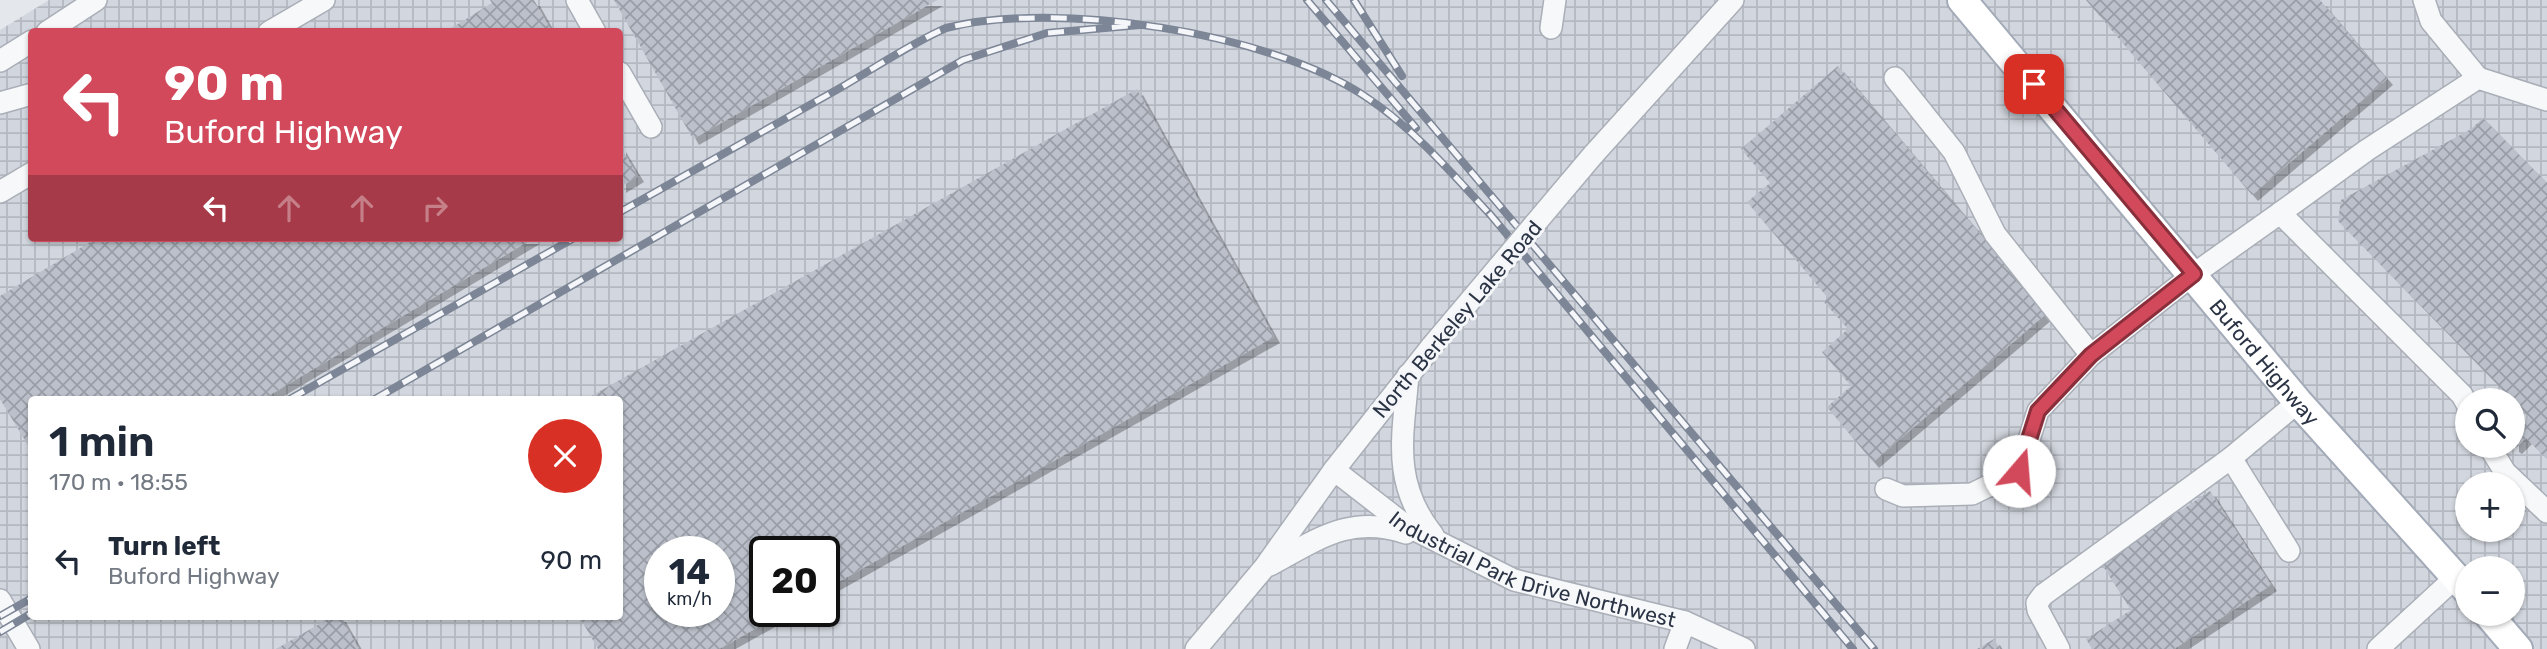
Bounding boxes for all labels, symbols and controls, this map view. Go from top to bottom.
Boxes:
text: 90 m [164,54,284,112]
pin [2004,54,2064,114]
icon: left [49,56,140,147]
icon: arrive [2015,65,2053,103]
text: Buford Highway [164,113,403,151]
icon: left [197,189,235,227]
icon: ahead [270,189,308,227]
icon: ahead [343,189,381,227]
icon: right [416,189,454,227]
street label: North Berkeley Lake Road [1367,215,1547,423]
street label: Buford Highway [2205,294,2325,430]
map controls [2455,388,2525,626]
button: search [2455,388,2525,458]
text: 1 min [49,417,155,467]
button: close [528,419,602,493]
position arrow [1982,434,2056,508]
text: 170 m · 18:55 [49,468,188,496]
button: + [2455,472,2525,542]
street label: Industrial Park Drive Northwest [1385,505,1679,632]
text: Turn left [108,531,220,562]
speed limit sign: 20 [749,536,840,627]
icon: left [49,542,87,580]
text: 90 m [541,545,602,576]
text: 14 [669,551,710,593]
button: − [2455,556,2525,626]
text: Buford Highway [108,562,280,590]
text: km/h [667,588,712,610]

